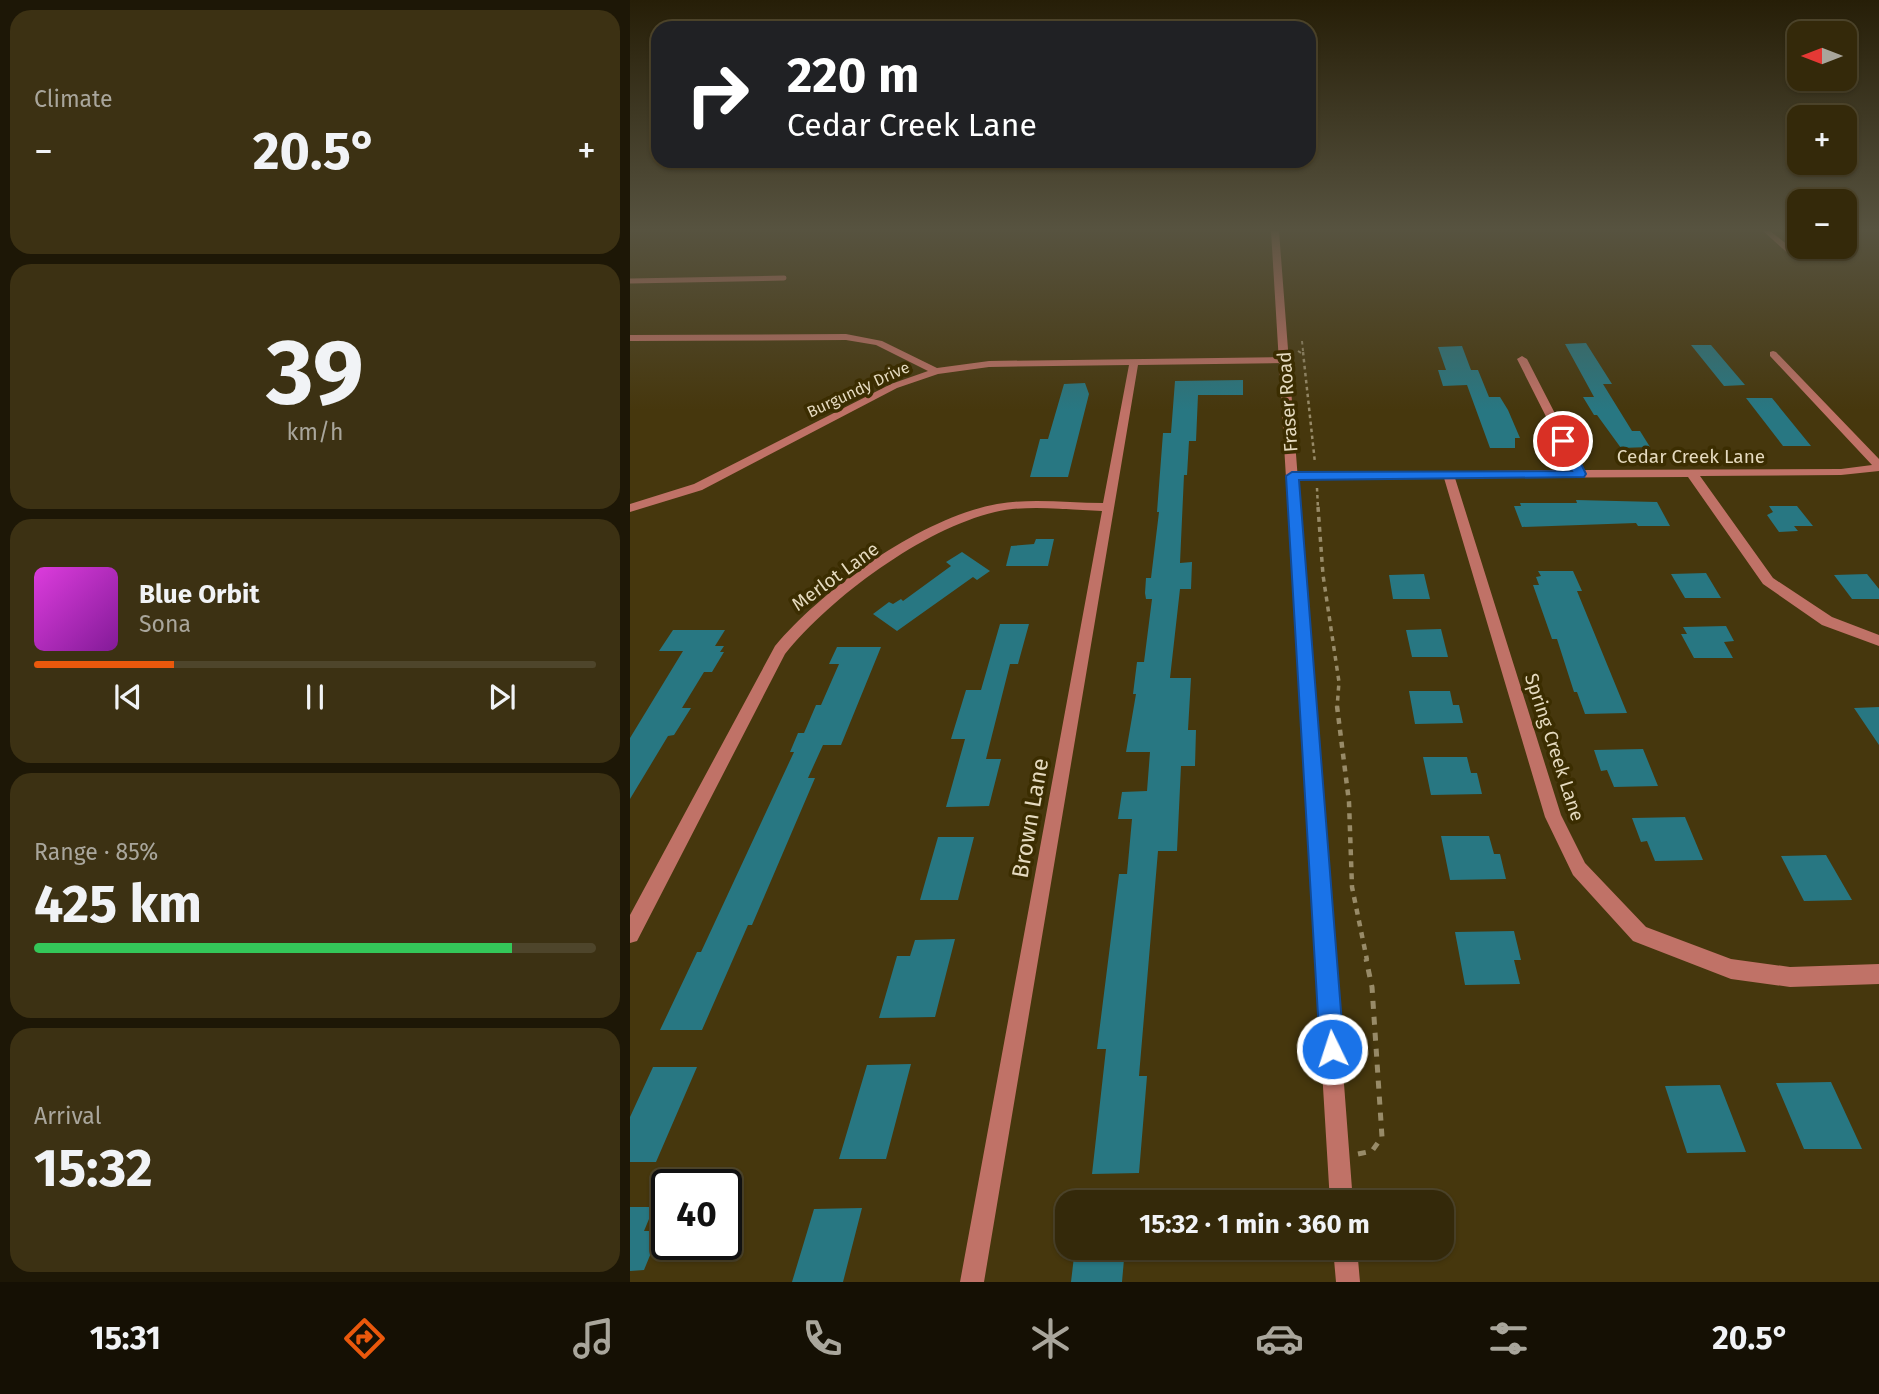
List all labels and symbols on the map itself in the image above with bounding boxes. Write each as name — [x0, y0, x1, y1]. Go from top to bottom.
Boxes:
north arrow — [1787, 21, 1857, 91]
street label: Fraser Road — [1273, 351, 1302, 453]
street label: Burgundy Drive — [804, 357, 913, 422]
pin — [1533, 411, 1593, 471]
street label: Cedar Creek Lane — [1617, 445, 1765, 468]
street label: Merlot Lane — [787, 537, 883, 616]
street label: Spring Creek Lane — [1520, 670, 1589, 824]
street label: Brown Lane — [1006, 756, 1054, 880]
position arrow — [1295, 1012, 1369, 1086]
speed limit sign: 40 — [651, 1169, 742, 1260]

